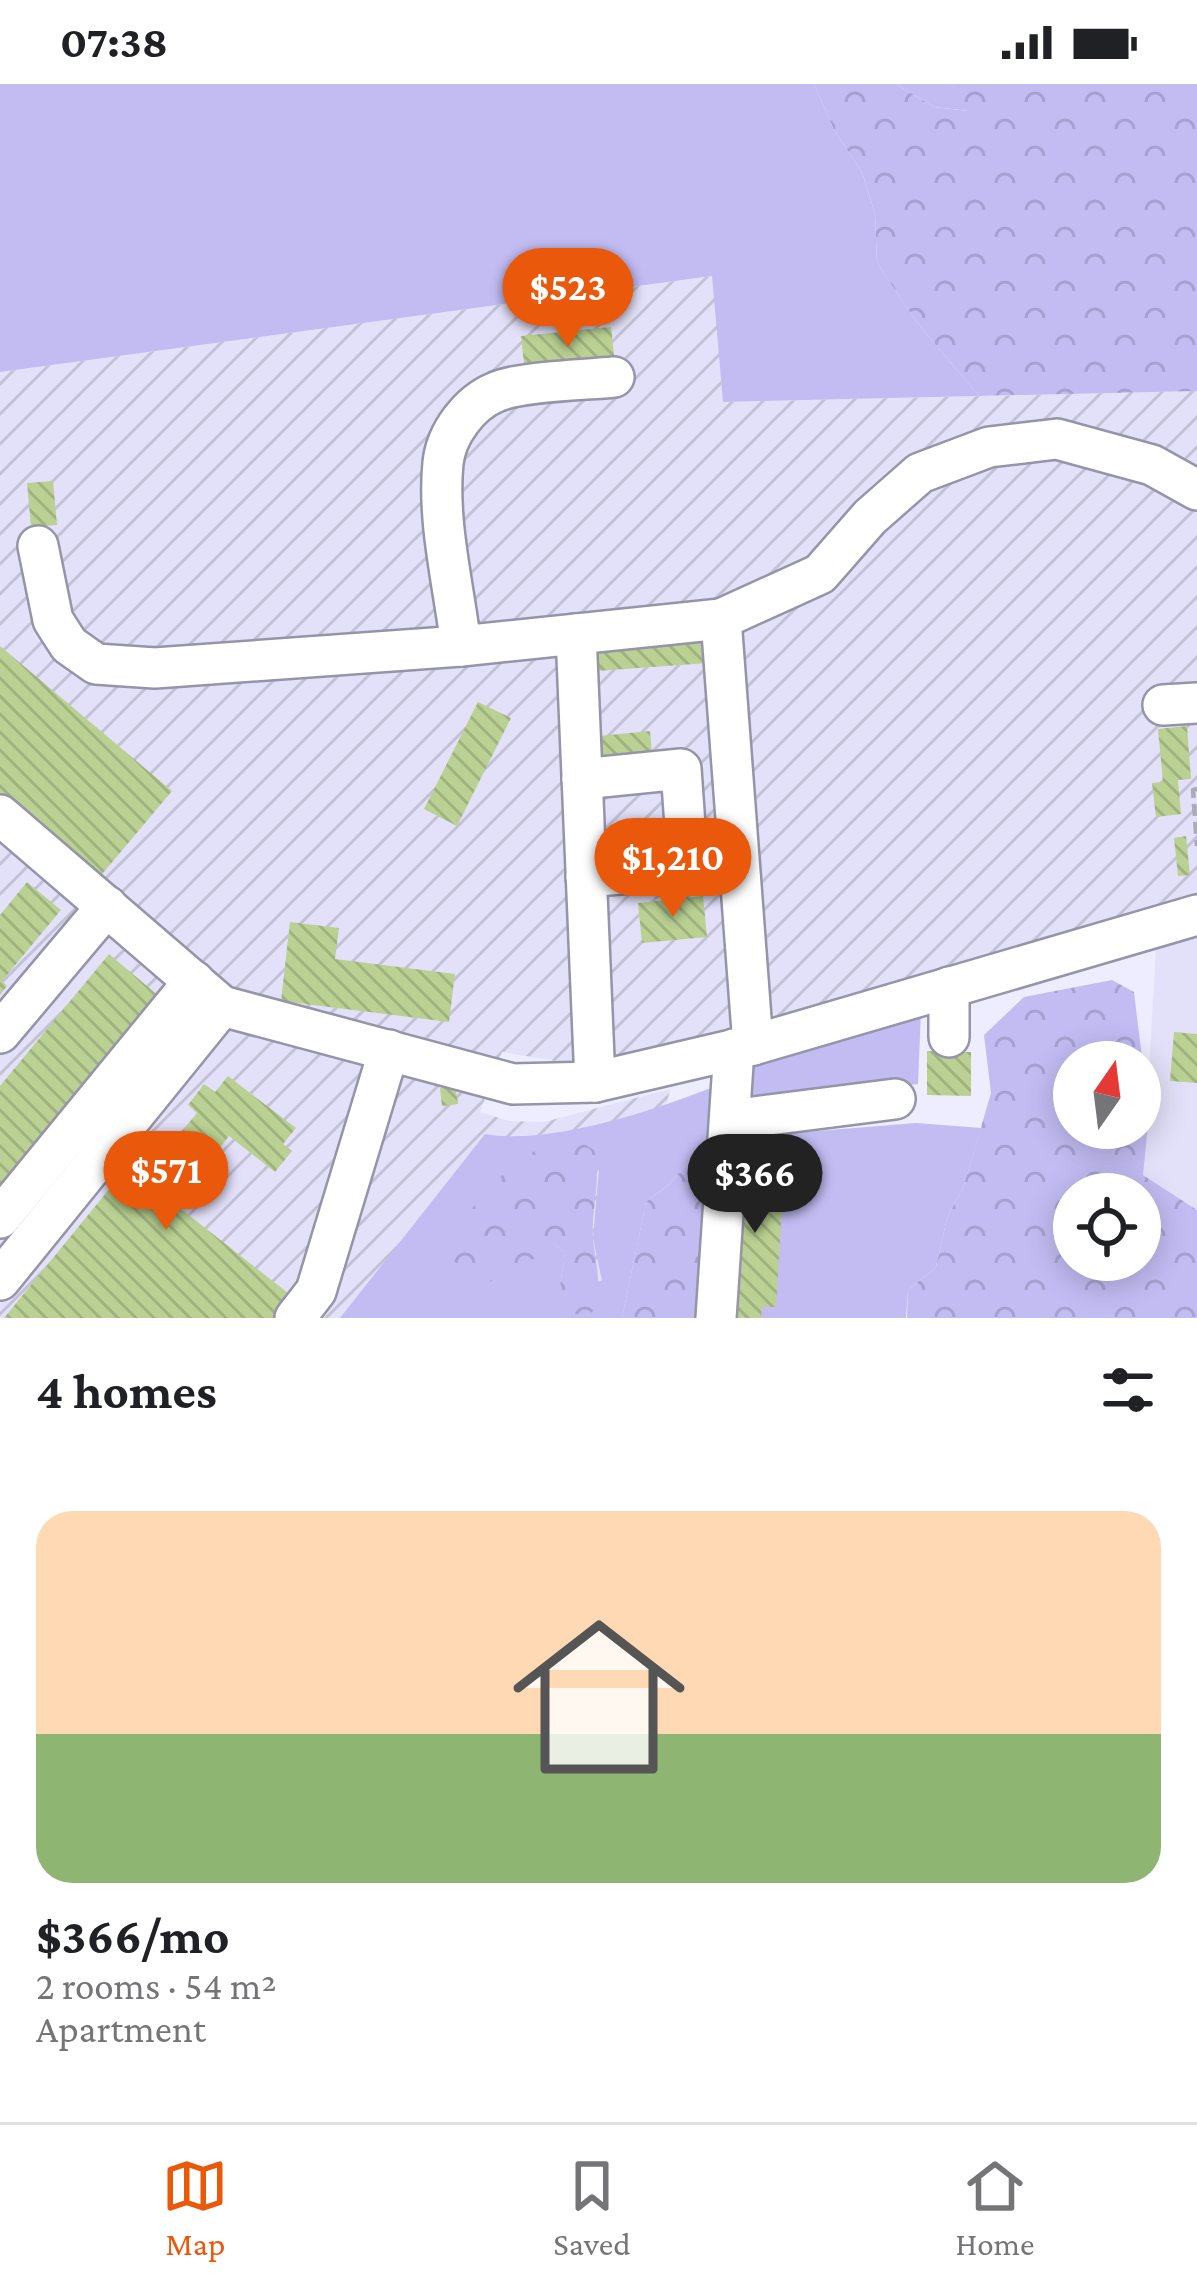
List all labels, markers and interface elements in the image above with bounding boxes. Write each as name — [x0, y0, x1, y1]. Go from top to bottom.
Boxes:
text: 07:38 — [60, 17, 168, 67]
pin: $523 — [497, 248, 639, 350]
text: $523 — [530, 265, 606, 308]
pin: $1,210 — [575, 818, 771, 920]
text: $1,210 — [621, 835, 725, 878]
north arrow — [1053, 1041, 1161, 1149]
map controls — [1053, 1041, 1161, 1281]
pin: $571 — [95, 1131, 237, 1233]
pin: $366 — [684, 1134, 826, 1236]
text: $571 — [130, 1148, 202, 1191]
text: $366 — [714, 1151, 796, 1194]
button: locate — [1053, 1173, 1161, 1281]
icon: filters — [1095, 1357, 1161, 1423]
text: 4 homes — [36, 1362, 217, 1419]
icon: home — [491, 1589, 707, 1805]
text: $366/mo — [36, 1907, 230, 1964]
text: 2 rooms · 54 m² — [36, 1964, 276, 2007]
text: Apartment — [36, 2007, 206, 2050]
tab: Map — [162, 2153, 228, 2262]
tab: Saved — [553, 2153, 631, 2262]
tab: Home — [955, 2153, 1035, 2262]

